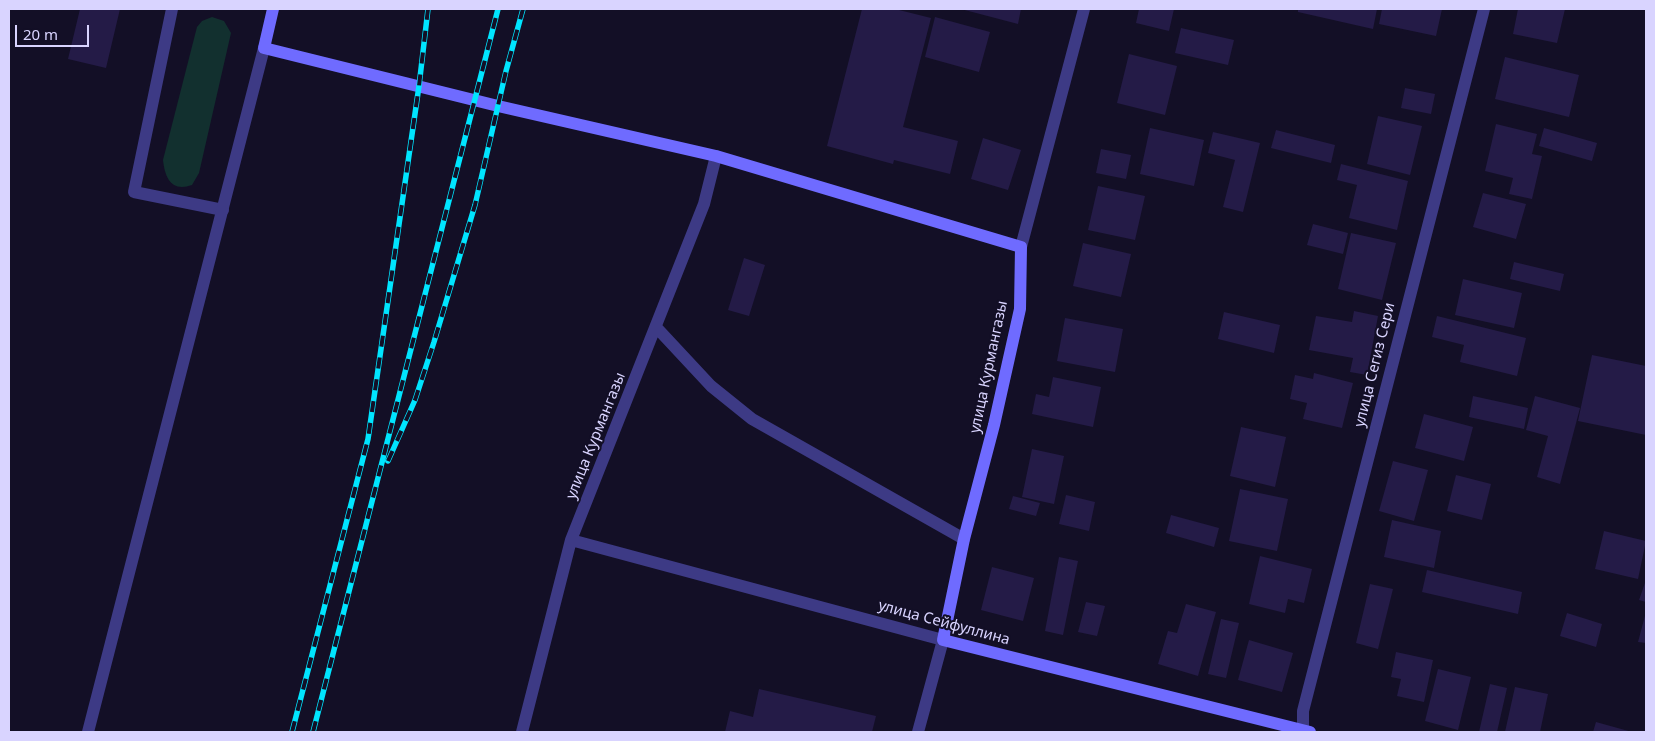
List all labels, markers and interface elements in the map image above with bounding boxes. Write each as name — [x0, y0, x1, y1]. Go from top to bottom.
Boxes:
scale bar — [18, 15, 91, 47]
text: 20 m — [23, 24, 58, 44]
street label: улица Курмангазы — [966, 299, 1012, 435]
street label: улица Сегиз Сери — [1351, 301, 1399, 429]
street label: улица Курмангазы — [562, 370, 630, 502]
street label: улица Сейфуллина — [876, 597, 1012, 649]

